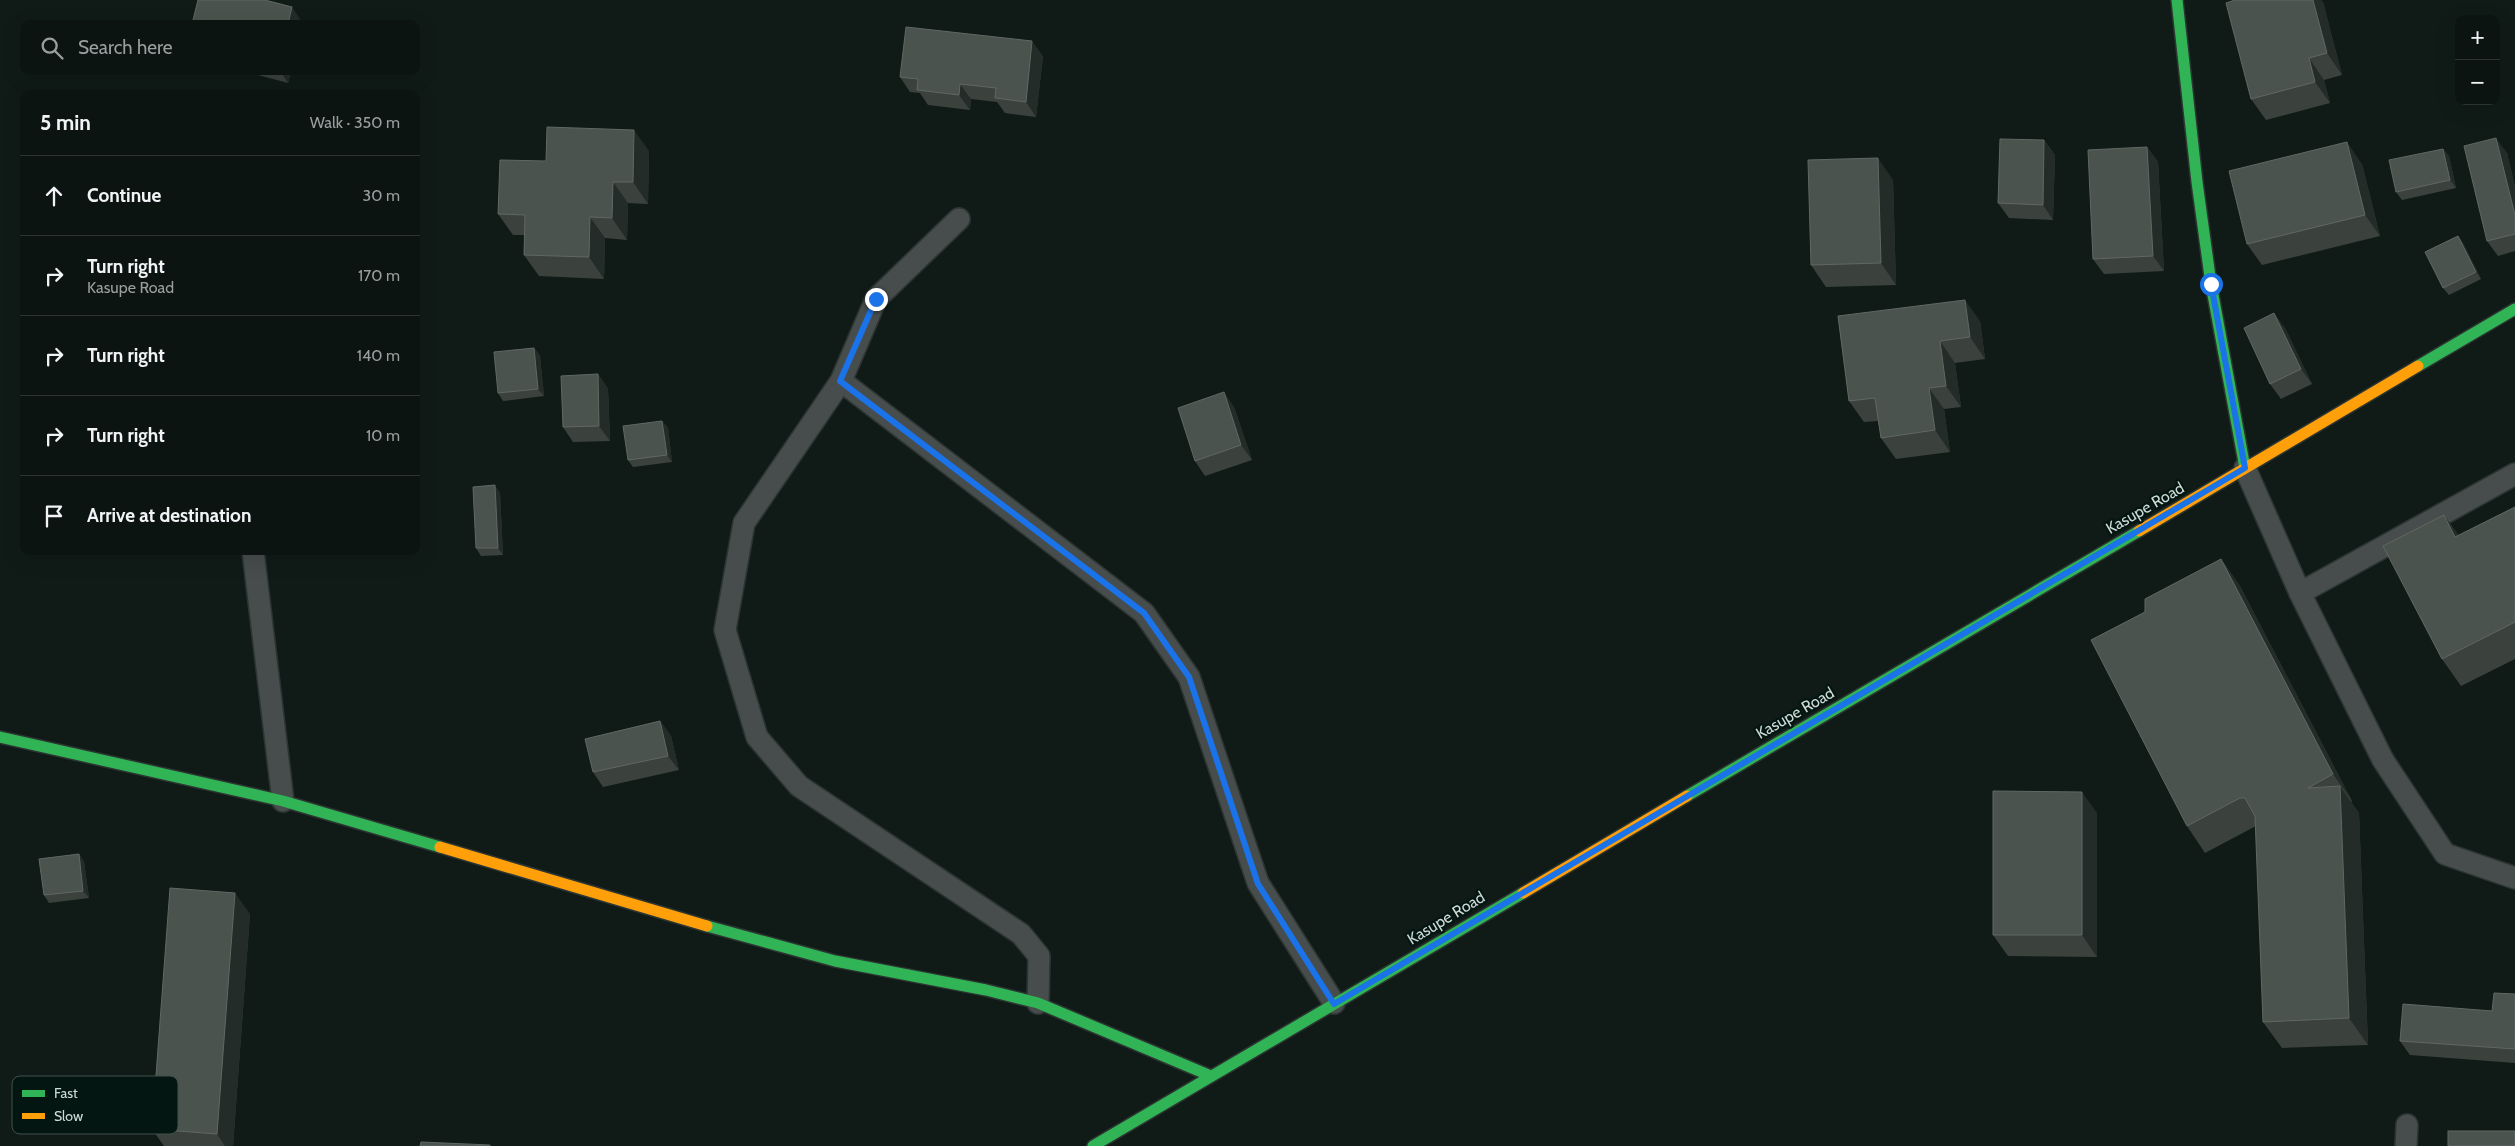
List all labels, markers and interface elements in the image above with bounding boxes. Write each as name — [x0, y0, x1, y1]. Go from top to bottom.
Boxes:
map controls — [2455, 15, 2500, 105]
button: + — [2455, 15, 2500, 60]
search box — [20, 20, 420, 75]
icon: search — [38, 34, 66, 62]
text: Search here — [78, 36, 172, 59]
button: − — [2455, 60, 2500, 105]
text: 5 min — [40, 110, 91, 135]
text: Walk · 350 m — [310, 113, 400, 132]
icon: ahead — [40, 182, 68, 210]
text: Continue — [87, 184, 161, 207]
text: 30 m — [363, 186, 400, 205]
text: Turn right — [87, 255, 165, 278]
icon: right — [40, 262, 68, 290]
text: 170 m — [358, 266, 400, 285]
route start — [2200, 273, 2223, 296]
text: Kasupe Road — [87, 278, 174, 297]
route end — [865, 288, 888, 311]
icon: right — [40, 342, 68, 370]
text: Turn right — [87, 344, 165, 367]
text: 140 m — [357, 346, 400, 365]
icon: right — [40, 422, 68, 450]
text: Turn right — [87, 424, 165, 447]
text: 10 m — [366, 426, 400, 445]
street label: Kasupe Road — [2103, 478, 2187, 538]
icon: arrive — [40, 502, 68, 530]
text: Arrive at destination — [87, 504, 251, 527]
street label: Kasupe Road — [1753, 683, 1837, 743]
street label: Kasupe Road — [1404, 887, 1488, 949]
legend — [12, 1076, 178, 1134]
text: Fast — [54, 1084, 78, 1102]
text: Slow — [54, 1107, 83, 1125]

